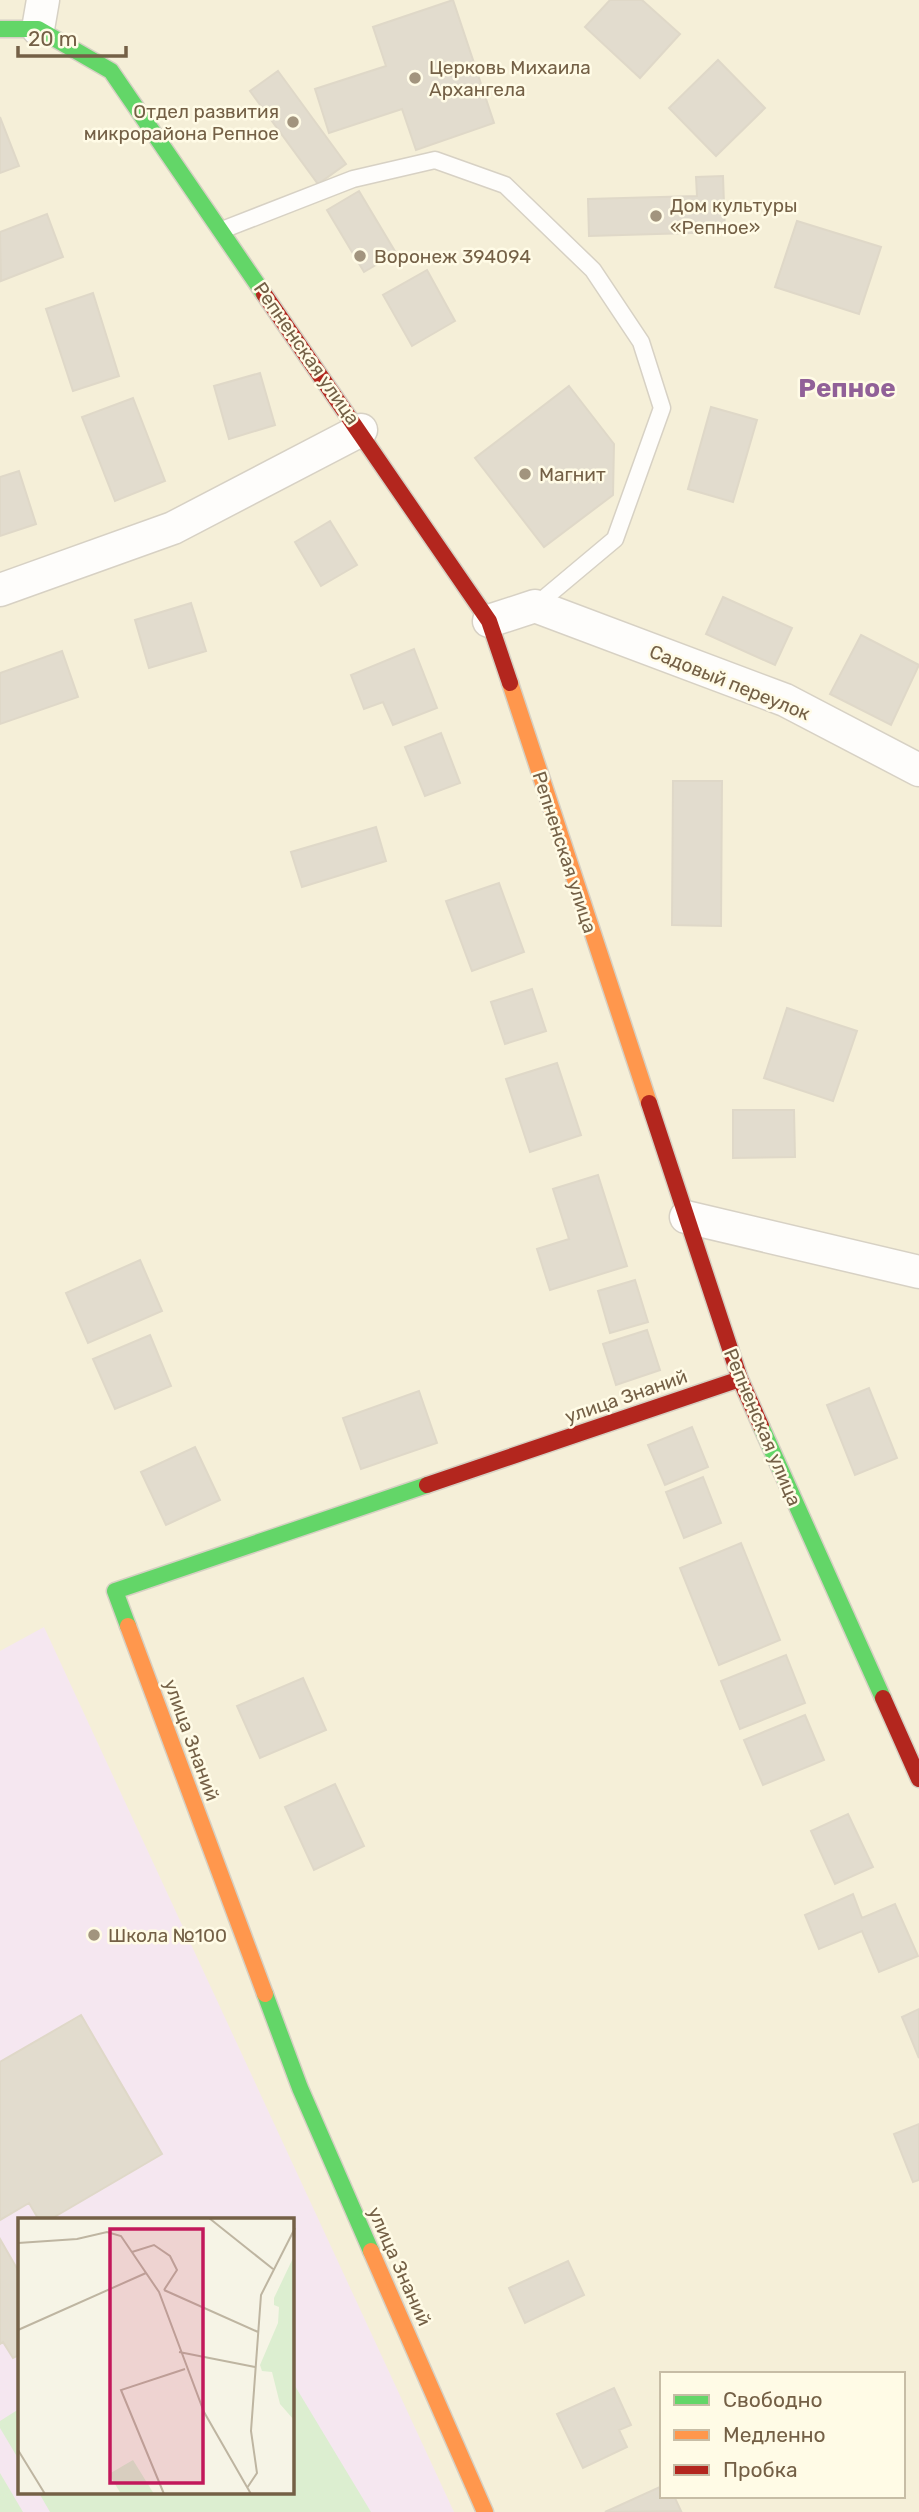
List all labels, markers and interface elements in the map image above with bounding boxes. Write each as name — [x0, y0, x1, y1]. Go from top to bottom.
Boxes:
scale bar — [18, 14, 126, 58]
text: 20 m — [28, 26, 77, 51]
place label: Церковь Михаила Архангела — [429, 56, 591, 101]
marker: Церковь Михаила Архангела — [407, 70, 423, 86]
place label: Отдел развития микрорайона Репное — [84, 100, 279, 145]
marker: Отдел развития микрорайона Репное — [285, 114, 301, 130]
place label: Дом культуры «Репное» — [670, 194, 797, 239]
marker: Дом культуры «Репное» — [648, 208, 664, 224]
place label: Воронеж 394094 — [374, 245, 531, 268]
marker: Воронеж 394094 — [352, 248, 368, 264]
street label: Репненская улица — [249, 278, 364, 429]
district label: Репное — [798, 373, 896, 404]
place label: Магнит — [539, 463, 606, 486]
marker: Магнит — [517, 466, 533, 482]
street label: Садовый переулок — [646, 640, 813, 725]
street label: Репненская улица — [528, 768, 602, 936]
street label: Репненская улица — [719, 1345, 806, 1509]
street label: улица Знаний — [562, 1365, 690, 1428]
street label: улица Знаний — [159, 1676, 224, 1804]
place label: Школа №100 — [108, 1924, 227, 1947]
marker: Школа №100 — [86, 1927, 102, 1943]
street label: улица Знаний — [363, 2203, 436, 2329]
inset map — [18, 2218, 294, 2494]
legend — [660, 2372, 905, 2498]
text: Свободно — [723, 2387, 823, 2412]
text: Медленно — [723, 2422, 826, 2447]
text: Пробка — [723, 2457, 798, 2482]

